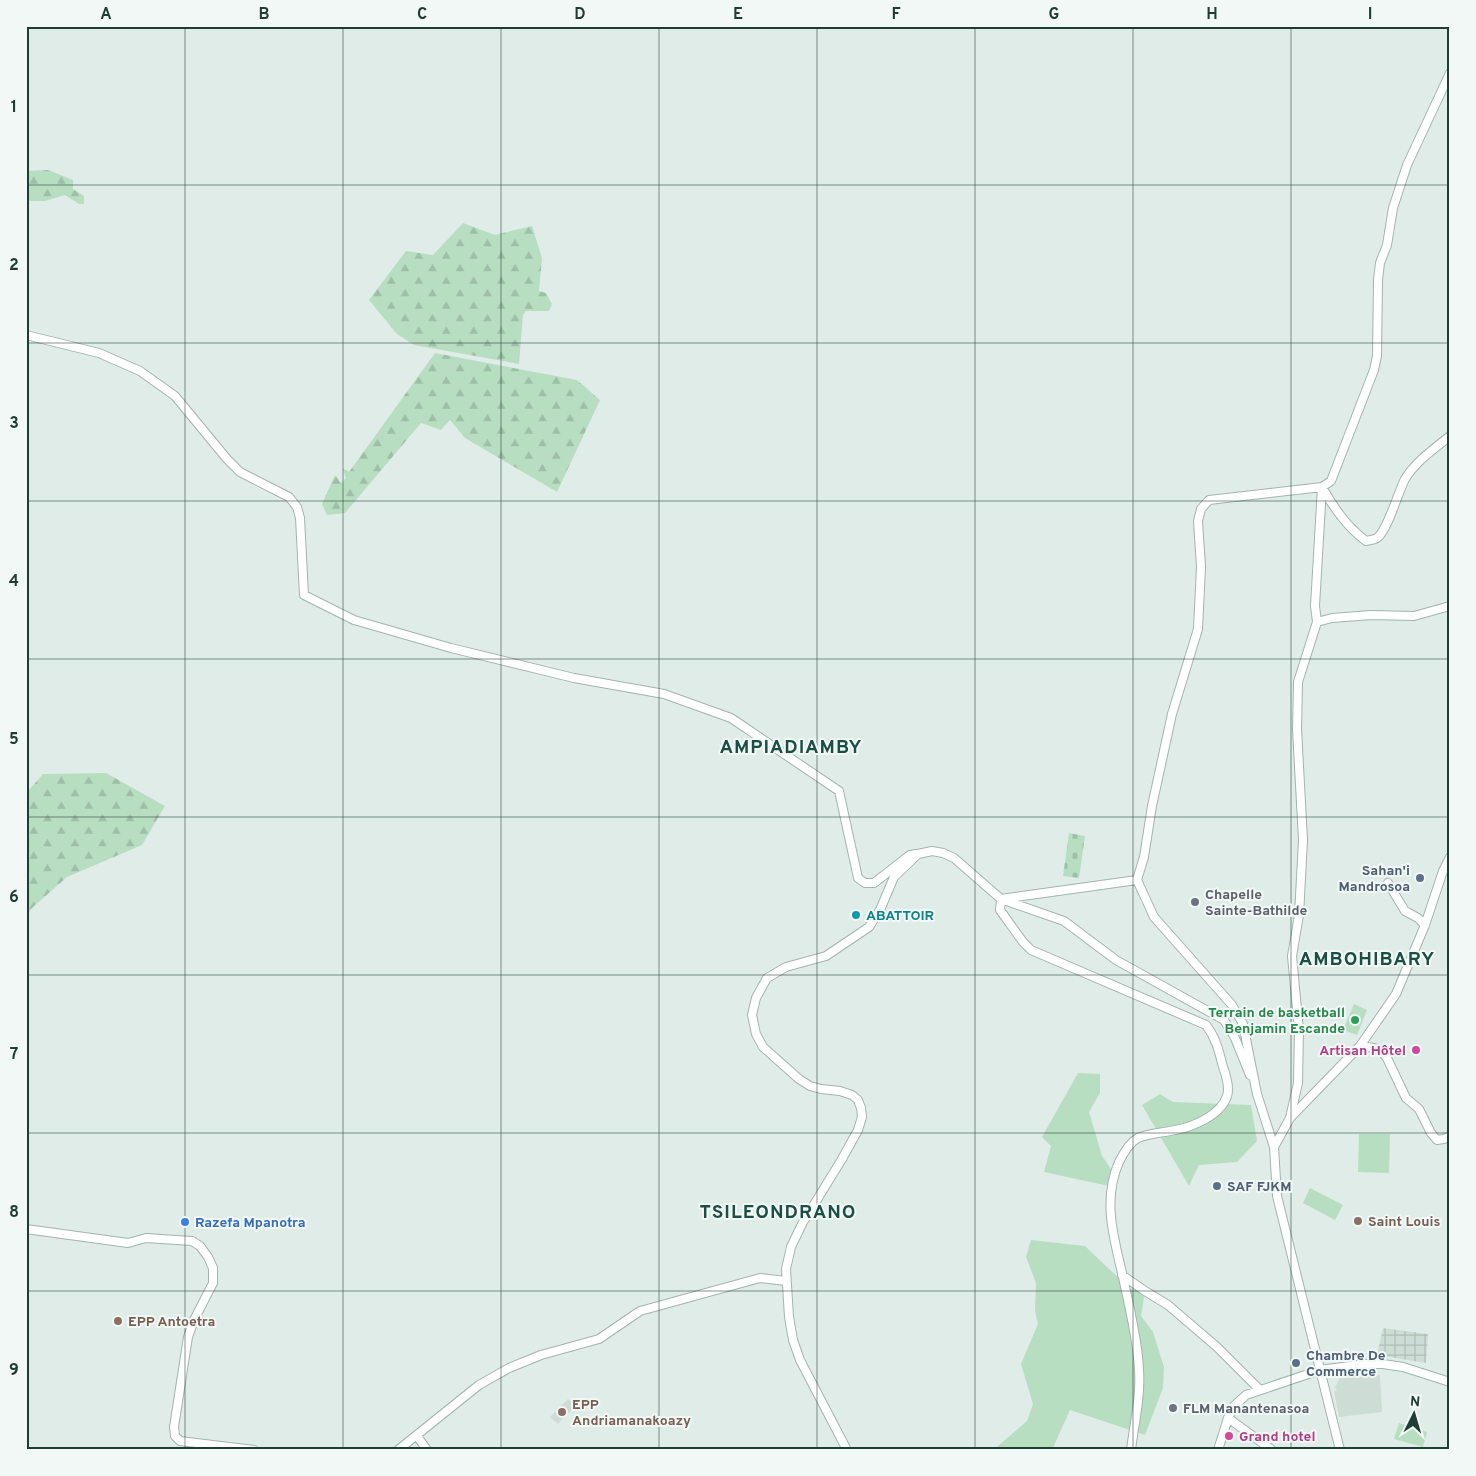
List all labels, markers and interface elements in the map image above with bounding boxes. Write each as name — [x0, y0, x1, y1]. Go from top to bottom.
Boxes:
text: A — [100, 5, 112, 25]
text: B — [258, 5, 270, 25]
text: C — [417, 5, 427, 25]
text: D — [574, 5, 586, 25]
text: E — [733, 5, 743, 25]
text: F — [891, 5, 901, 25]
text: G — [1049, 5, 1059, 25]
text: H — [1206, 5, 1218, 25]
text: I — [1368, 5, 1372, 25]
text: 1 — [11, 98, 17, 118]
text: 2 — [9, 256, 19, 276]
text: 3 — [9, 414, 19, 434]
text: 4 — [9, 572, 19, 592]
text: 5 — [9, 730, 19, 750]
district label: AMPIADIAMBY — [719, 736, 863, 760]
place label: Sahan'i Mandrosoa — [1339, 863, 1410, 896]
marker: Sahan'i Mandrosoa — [1414, 872, 1426, 884]
place label: Chapelle Sainte-Bathilde — [1205, 887, 1307, 920]
text: 6 — [9, 888, 19, 908]
marker: Chapelle Sainte-Bathilde — [1189, 896, 1201, 908]
place label: ABATTOIR — [866, 908, 934, 925]
marker: ABATTOIR — [850, 909, 862, 921]
district label: AMBOHIBARY — [1299, 948, 1435, 972]
place label: Terrain de basketball Benjamin Escande — [1208, 1005, 1345, 1038]
marker: Terrain de basketball Benjamin Escande — [1349, 1014, 1361, 1026]
place label: Artisan Hôtel — [1319, 1043, 1406, 1060]
marker: Artisan Hôtel — [1410, 1044, 1422, 1056]
text: 7 — [10, 1045, 18, 1065]
place label: SAF FJKM — [1227, 1179, 1292, 1196]
marker: SAF FJKM — [1211, 1180, 1223, 1192]
district label: TSILEONDRANO — [699, 1201, 857, 1225]
text: 8 — [9, 1203, 19, 1223]
place label: Saint Louis — [1368, 1214, 1441, 1231]
place label: Razefa Mpanotra — [195, 1215, 305, 1232]
marker: Saint Louis — [1352, 1215, 1364, 1227]
marker: Razefa Mpanotra — [179, 1216, 191, 1228]
place label: EPP Antoetra — [128, 1314, 215, 1331]
marker: EPP Antoetra — [112, 1315, 124, 1327]
place label: Chambre De Commerce — [1306, 1348, 1386, 1381]
marker: Chambre De Commerce — [1290, 1357, 1302, 1369]
text: 9 — [9, 1361, 19, 1381]
north arrow — [1388, 1388, 1438, 1438]
text: N — [1409, 1394, 1421, 1411]
place label: EPP Andriamanakoazy — [572, 1397, 691, 1430]
place label: FLM Manantenasoa — [1183, 1401, 1309, 1418]
marker: FLM Manantenasoa — [1167, 1402, 1179, 1414]
marker: EPP Andriamanakoazy — [556, 1406, 568, 1418]
place label: Grand hotel — [1239, 1429, 1315, 1446]
marker: Grand hotel — [1223, 1430, 1235, 1442]

